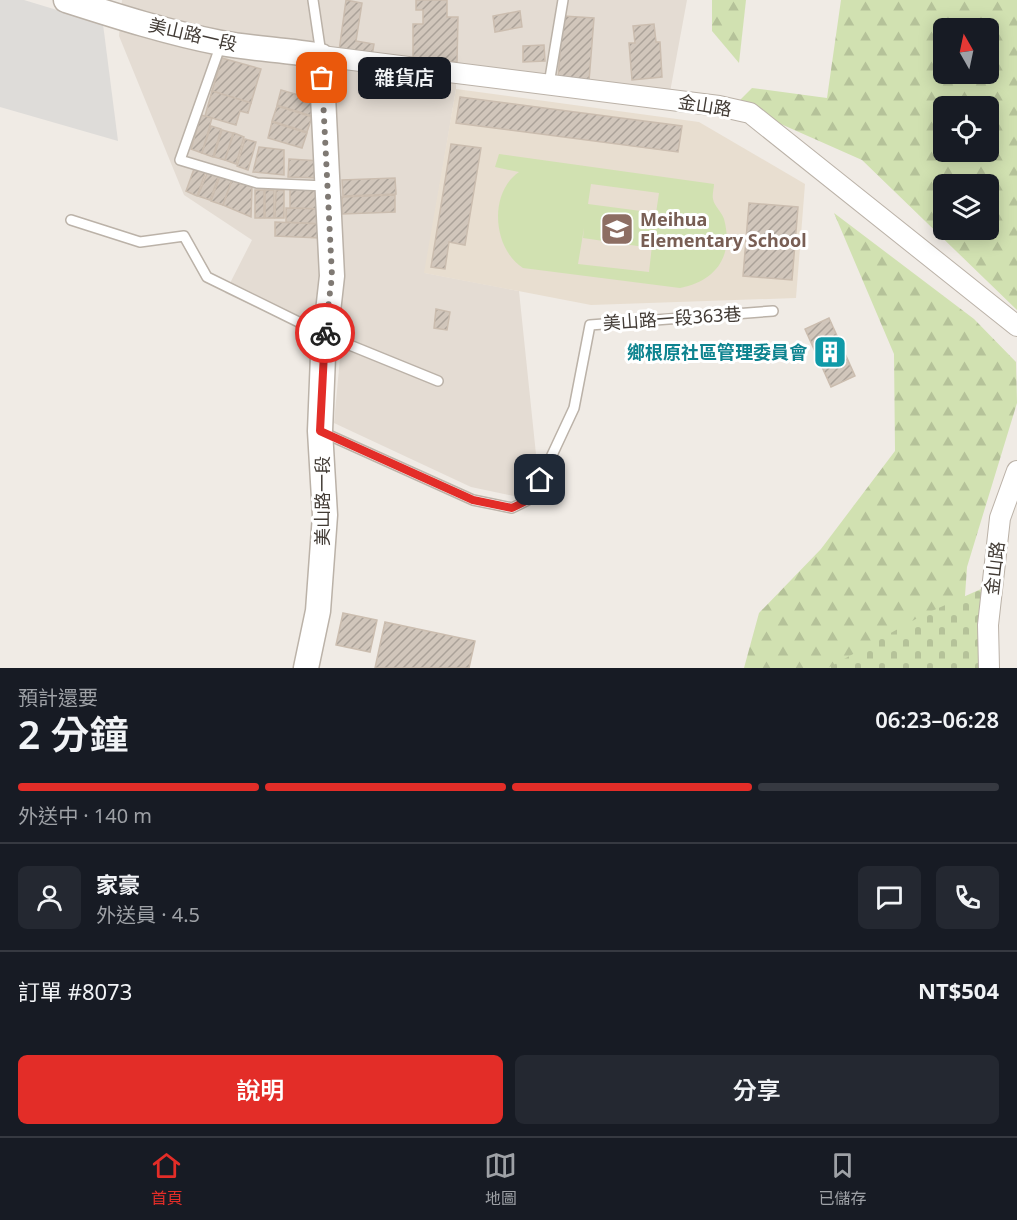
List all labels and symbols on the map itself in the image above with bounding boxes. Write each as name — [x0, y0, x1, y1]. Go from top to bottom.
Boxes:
street label: 美山路一段 — [146, 12, 240, 56]
north arrow — [933, 18, 999, 84]
pin — [296, 52, 347, 103]
callout: 雜貨店 — [358, 57, 451, 99]
street label: 金山路 — [676, 89, 734, 121]
place label: Meihua Elementary School — [640, 207, 807, 252]
school or university icon: Meihua Elementary School — [599, 211, 635, 247]
street label: 美山路一段363巷 — [602, 301, 742, 335]
courier — [295, 303, 355, 363]
building icon: 鄉根原社區管理委員會 — [812, 334, 848, 370]
place label: 鄉根原社區管理委員會 — [627, 340, 808, 364]
pin — [514, 454, 565, 505]
street label: 美山路一段 — [310, 456, 334, 546]
street label: 金山路 — [979, 540, 1009, 596]

